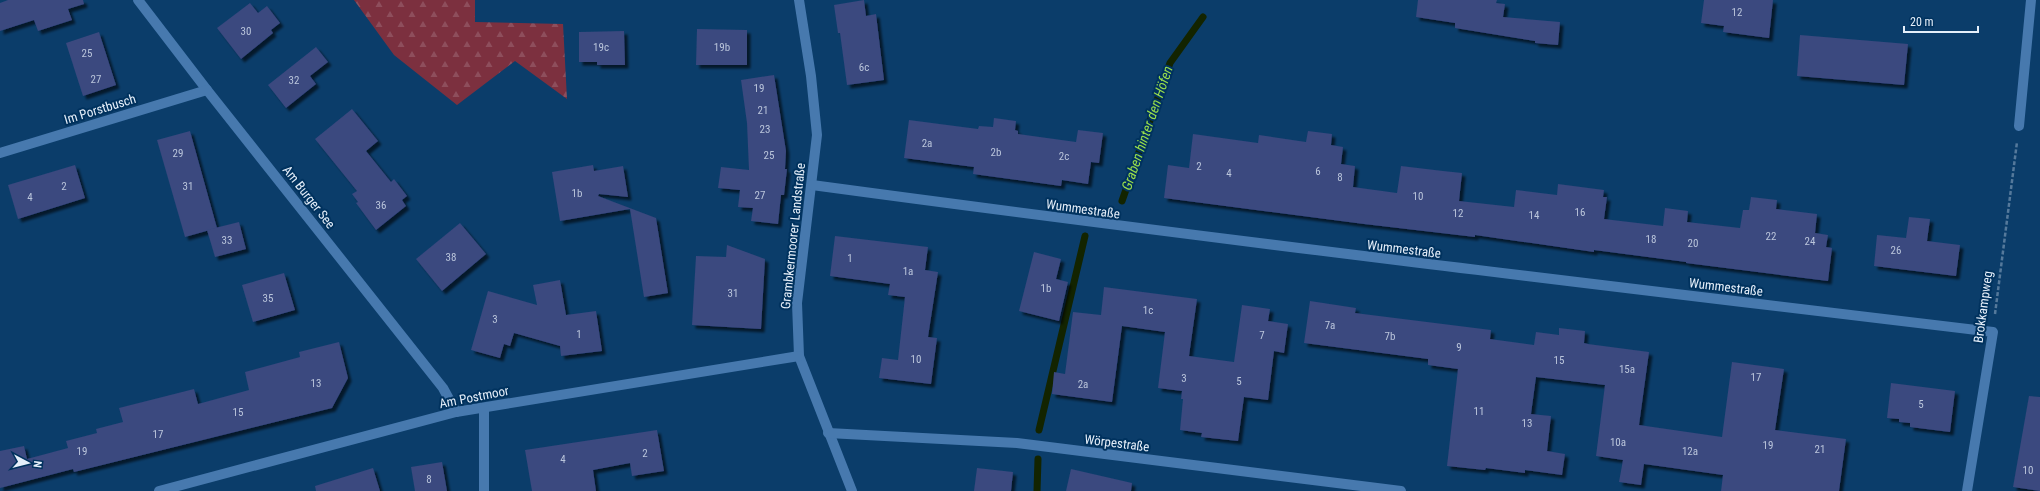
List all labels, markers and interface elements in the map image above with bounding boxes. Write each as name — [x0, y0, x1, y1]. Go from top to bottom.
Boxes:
house number: 12 — [1732, 6, 1742, 19]
scale bar — [1904, 8, 1978, 34]
text: 20 m — [1910, 15, 1934, 29]
house number: 30 — [241, 25, 251, 38]
house number: 19c — [593, 41, 609, 54]
house number: 19b — [714, 41, 730, 54]
house number: 25 — [82, 47, 92, 60]
house number: 6c — [859, 61, 869, 74]
water label: Graben hinter den Höfen — [1118, 64, 1176, 192]
house number: 27 — [91, 73, 101, 86]
house number: 32 — [289, 74, 299, 87]
house number: 19 — [754, 82, 764, 95]
street label: Im Porstbusch — [62, 91, 138, 127]
house number: 21 — [758, 104, 768, 117]
house number: 23 — [760, 123, 770, 136]
house number: 2a — [922, 137, 932, 150]
house number: 2b — [991, 146, 1001, 159]
house number: 29 — [173, 147, 183, 160]
house number: 25 — [764, 149, 774, 162]
house number: 2c — [1059, 150, 1069, 163]
house number: 2 — [1196, 160, 1202, 173]
street label: Am Burger See — [280, 162, 338, 232]
street label: Grambkermoorer Landstraße — [778, 162, 808, 310]
house number: 6 — [1315, 165, 1321, 178]
house number: 4 — [1226, 167, 1232, 180]
house number: 8 — [1337, 171, 1343, 184]
house number: 2 — [61, 180, 67, 193]
house number: 31 — [183, 180, 193, 193]
house number: 1b — [572, 187, 582, 200]
house number: 27 — [755, 189, 765, 202]
house number: 10 — [1413, 190, 1423, 203]
house number: 4 — [27, 191, 33, 204]
street label: Wummestraße — [1045, 196, 1121, 222]
house number: 36 — [376, 199, 386, 212]
house number: 16 — [1575, 206, 1585, 219]
house number: 12 — [1453, 207, 1463, 220]
house number: 14 — [1529, 209, 1540, 222]
house number: 22 — [1766, 230, 1776, 243]
house number: 18 — [1646, 233, 1656, 246]
house number: 33 — [222, 234, 232, 247]
house number: 24 — [1805, 235, 1816, 248]
street label: Wummestraße — [1366, 237, 1442, 261]
house number: 20 — [1688, 237, 1698, 250]
house number: 26 — [1891, 244, 1901, 257]
house number: 38 — [446, 251, 456, 264]
house number: 1 — [847, 252, 853, 265]
house number: 1a — [903, 265, 913, 278]
street label: Brokkampweg — [1971, 270, 1995, 344]
street label: Wummestraße — [1688, 275, 1764, 299]
house number: 1b — [1041, 282, 1051, 295]
house number: 31 — [728, 287, 738, 300]
house number: 35 — [263, 292, 273, 305]
house number: 1c — [1143, 304, 1153, 317]
house number: 3 — [492, 313, 498, 326]
house number: 7a — [1325, 319, 1335, 332]
house number: 1 — [576, 328, 582, 341]
house number: 7 — [1259, 329, 1265, 342]
house number: 7b — [1385, 330, 1395, 343]
house number: 9 — [1456, 341, 1462, 354]
house number: 10 — [911, 353, 921, 366]
house number: 15 — [1554, 354, 1564, 367]
house number: 15a — [1619, 363, 1635, 376]
house number: 17 — [1751, 371, 1761, 384]
house number: 3 — [1181, 372, 1187, 385]
house number: 5 — [1236, 375, 1242, 388]
house number: 13 — [311, 377, 321, 390]
house number: 2a — [1078, 378, 1088, 391]
street label: Am Postmoor — [438, 383, 510, 411]
house number: 5 — [1918, 398, 1924, 411]
house number: 11 — [1474, 405, 1484, 418]
house number: 15 — [233, 406, 243, 419]
house number: 13 — [1522, 417, 1532, 430]
house number: 17 — [153, 428, 163, 441]
street label: Wörpestraße — [1084, 432, 1150, 454]
house number: 10a — [1610, 436, 1626, 449]
house number: 19 — [1763, 439, 1773, 452]
north arrow — [8, 443, 48, 483]
house number: 21 — [1815, 443, 1825, 456]
house number: 19 — [77, 445, 87, 458]
house number: 12a — [1682, 445, 1698, 458]
house number: 2 — [642, 447, 648, 460]
house number: 4 — [560, 453, 566, 466]
text: N — [31, 460, 44, 469]
house number: 10 — [2023, 464, 2033, 477]
house number: 8 — [426, 473, 432, 486]

